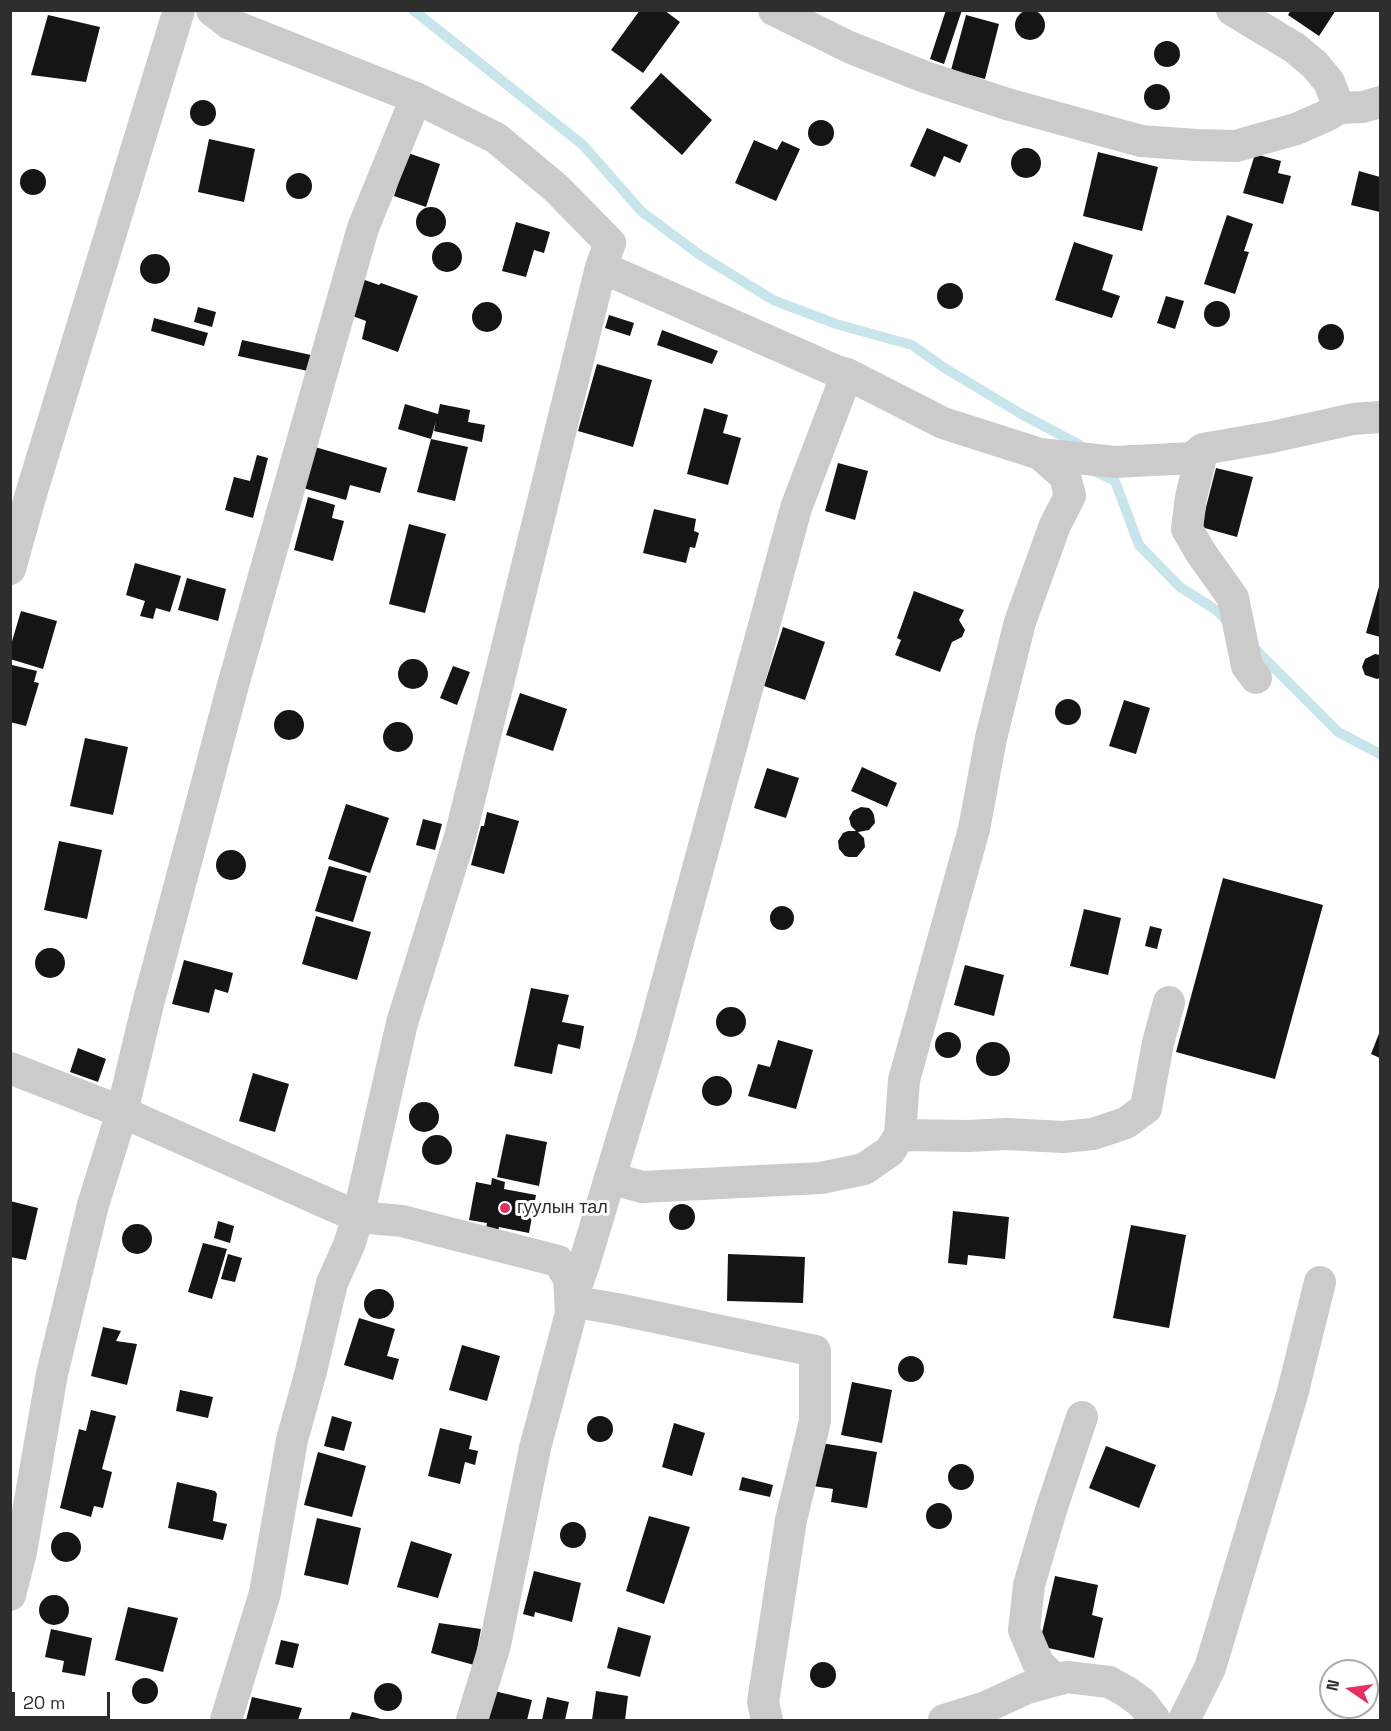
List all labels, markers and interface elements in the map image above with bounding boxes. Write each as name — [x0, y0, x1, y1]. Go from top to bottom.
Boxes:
place label: гуулын тал — [517, 1197, 608, 1219]
marker: гуулын тал — [498, 1201, 512, 1215]
north arrow — [1319, 1659, 1379, 1719]
text: N — [1321, 1678, 1344, 1693]
scale bar — [15, 1680, 112, 1718]
text: 20 m — [23, 1691, 66, 1714]

